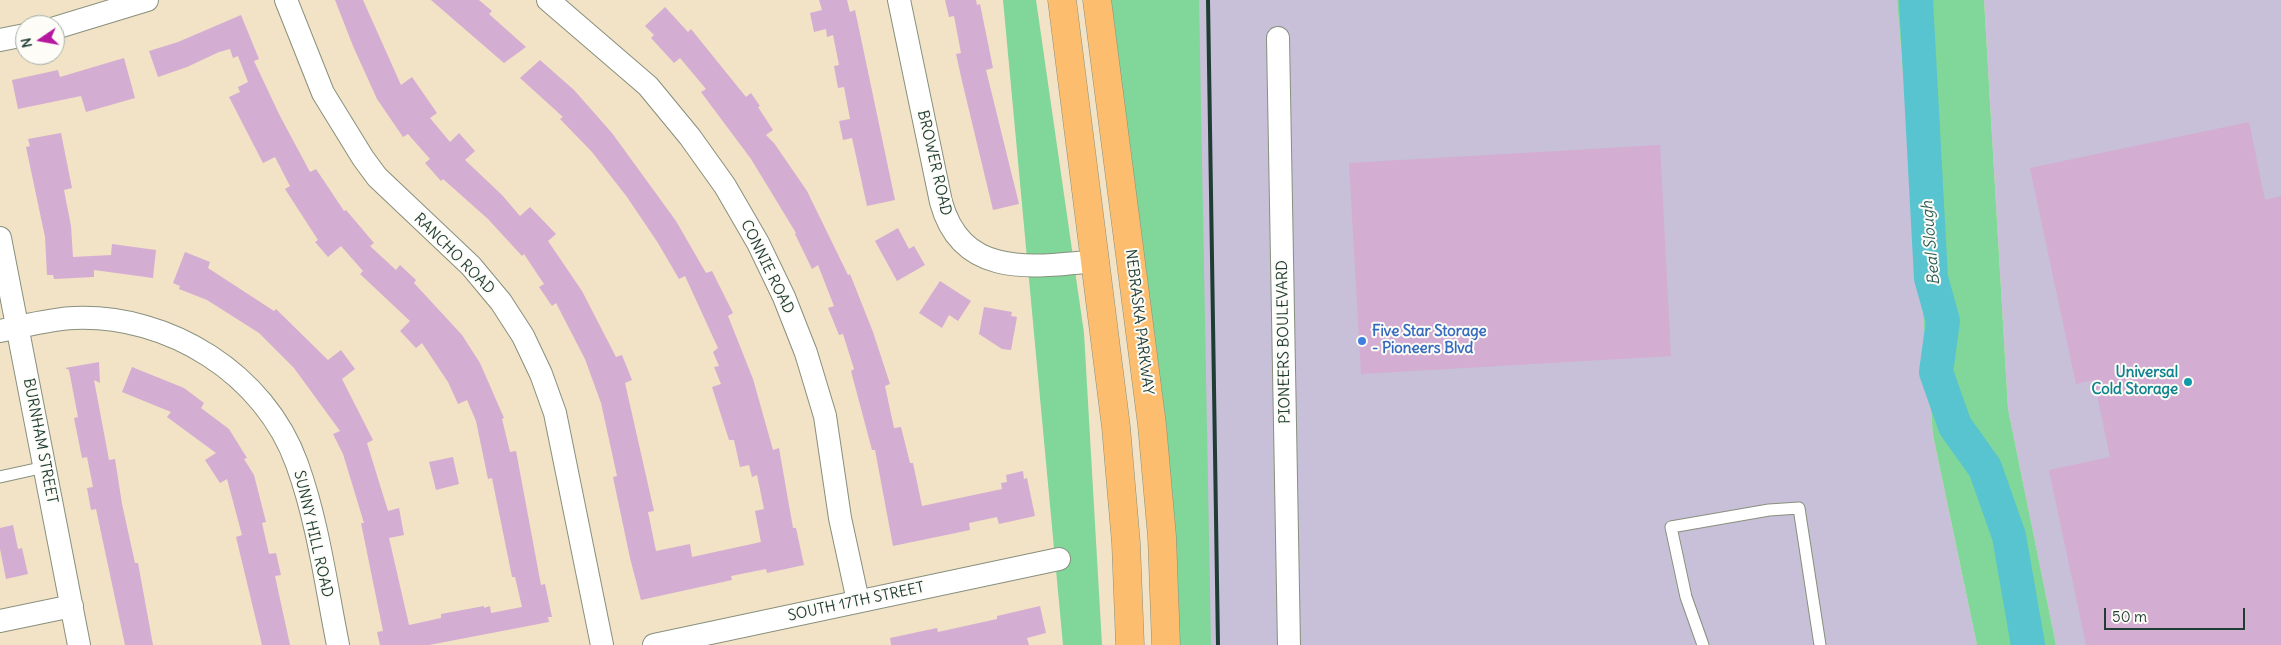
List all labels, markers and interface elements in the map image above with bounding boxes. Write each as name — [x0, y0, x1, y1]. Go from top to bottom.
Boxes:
north arrow — [15, 15, 65, 65]
text: N — [16, 36, 36, 50]
street label: BROWER ROAD — [913, 108, 955, 218]
water label: Beal Slough — [1918, 200, 1944, 286]
street label: RANCHO ROAD — [410, 210, 498, 298]
street label: CONNIE ROAD — [737, 217, 797, 317]
street label: NEBRASKA PARKWAY — [1121, 248, 1157, 396]
street label: PIONEERS BOULEVARD — [1274, 260, 1294, 424]
place label: Five Star Storage - Pioneers Blvd — [1372, 323, 1487, 358]
marker: Five Star Storage - Pioneers Blvd — [1356, 335, 1368, 347]
place label: Universal Cold Storage — [2092, 364, 2178, 399]
marker: Universal Cold Storage — [2182, 376, 2194, 388]
street label: BURNHAM STREET — [19, 377, 61, 505]
street label: SUNNY HILL ROAD — [290, 469, 336, 599]
street label: SOUTH 17TH STREET — [786, 579, 926, 625]
scale bar — [2106, 598, 2247, 630]
text: 50 m — [2112, 607, 2147, 626]

